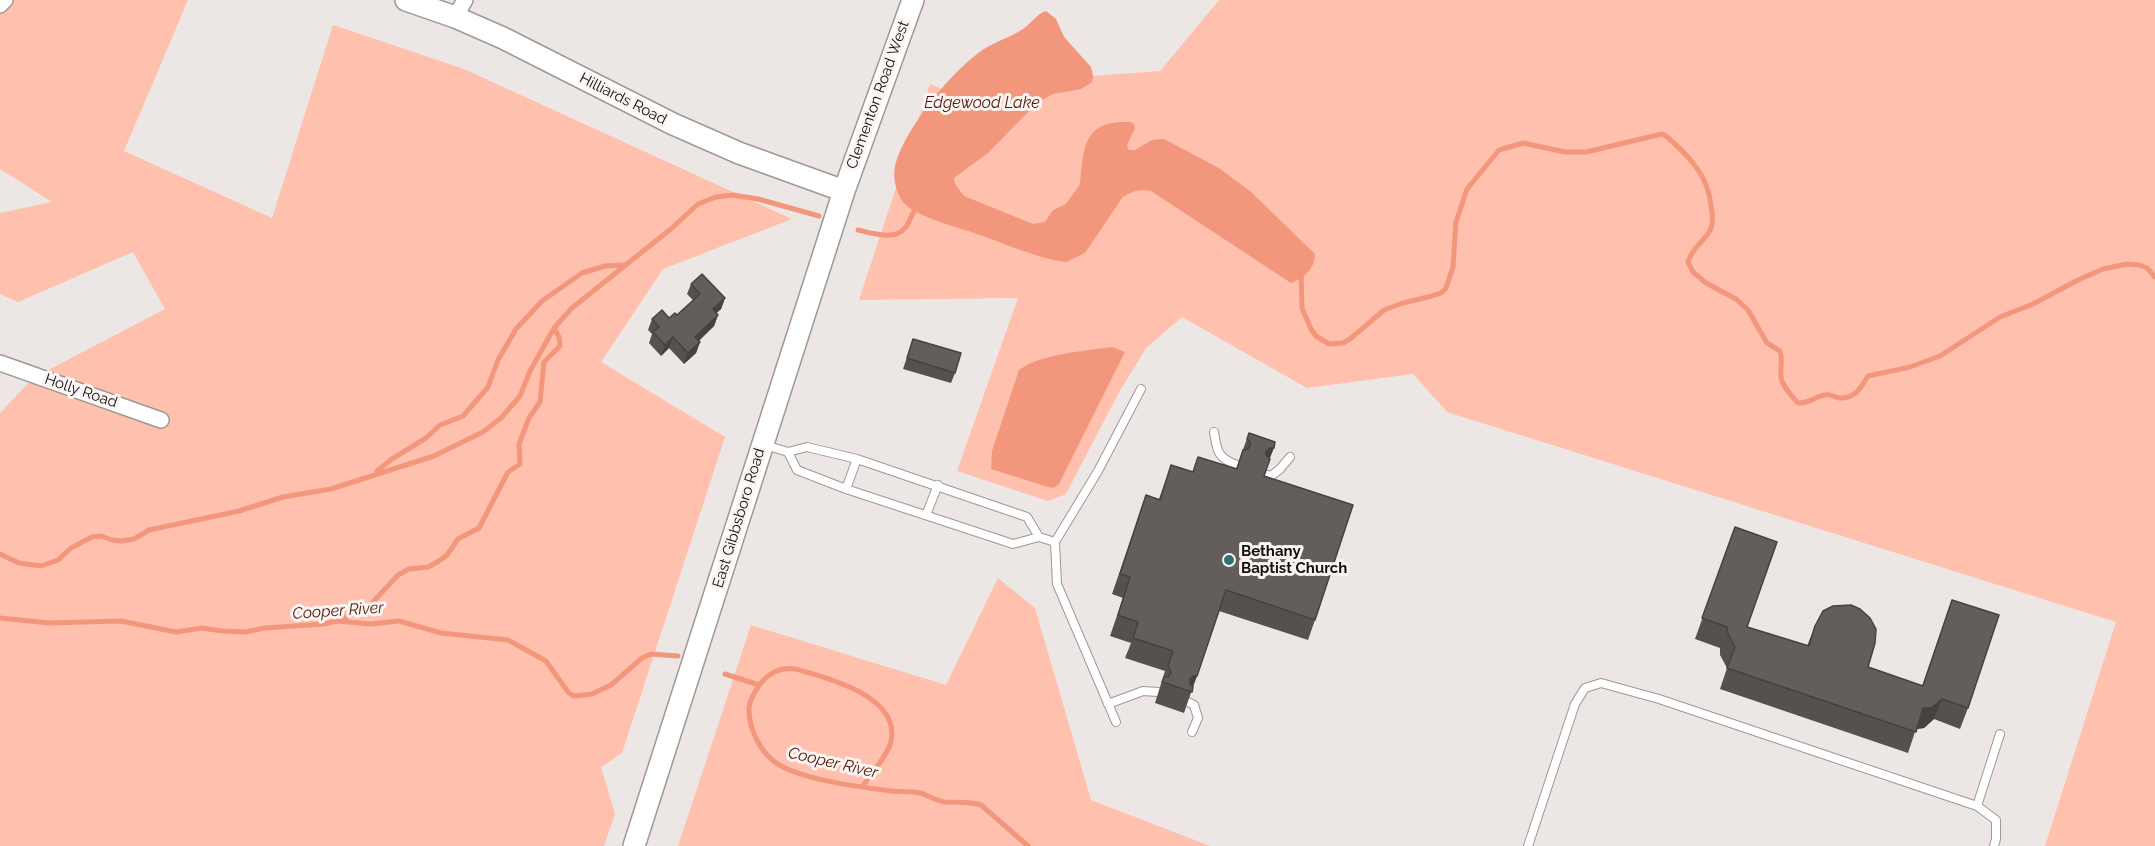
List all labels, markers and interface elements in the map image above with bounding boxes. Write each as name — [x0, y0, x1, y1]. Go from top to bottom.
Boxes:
street label: Clementon Road West — [843, 18, 913, 172]
street label: Hilliards Road — [576, 69, 670, 129]
water label: Edgewood Lake — [924, 93, 1040, 113]
street label: Holly Road — [42, 370, 120, 412]
street label: East Gibbsboro Road — [709, 446, 769, 590]
place label: Bethany Baptist Church — [1241, 542, 1347, 577]
marker: Bethany Baptist Church — [1222, 553, 1236, 567]
water label: Cooper River — [292, 598, 384, 624]
water label: Cooper River — [786, 743, 880, 783]

